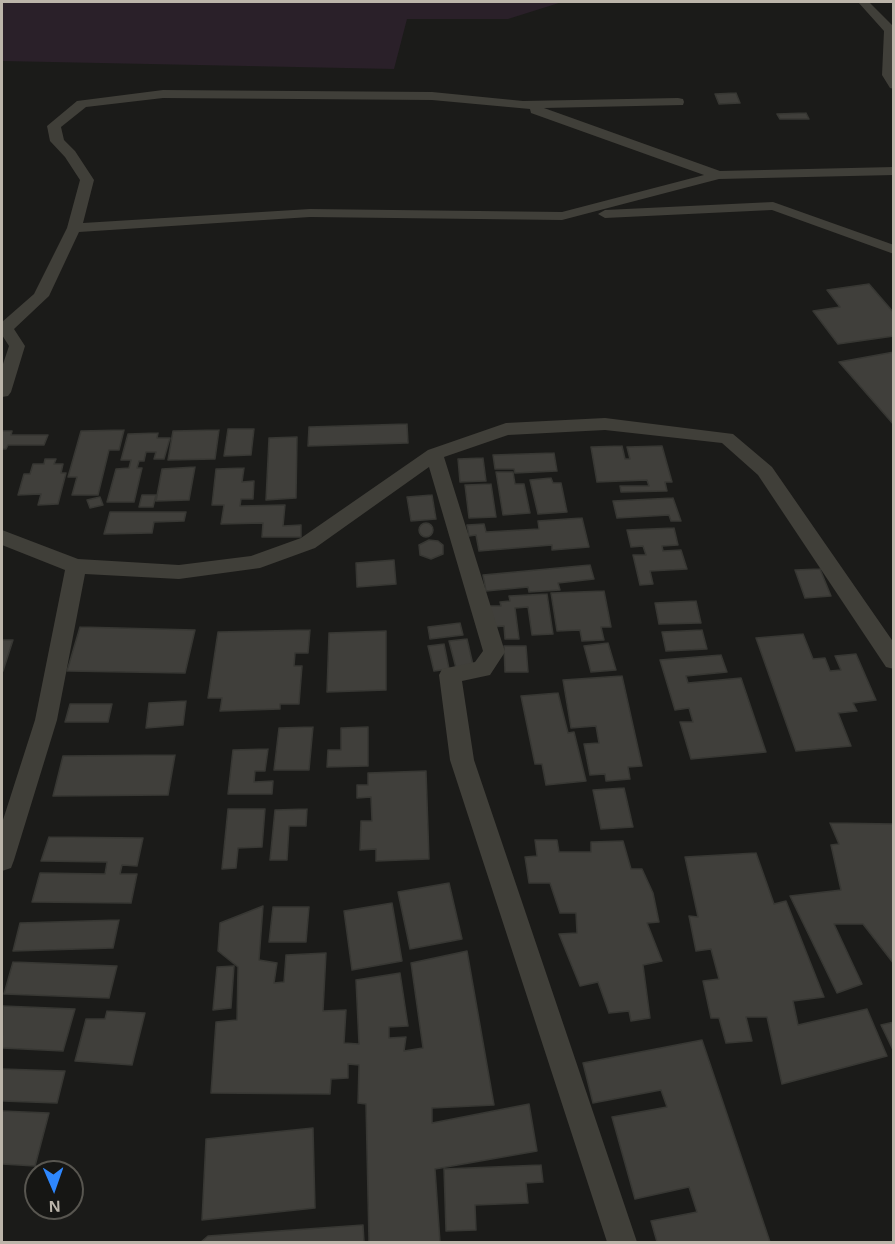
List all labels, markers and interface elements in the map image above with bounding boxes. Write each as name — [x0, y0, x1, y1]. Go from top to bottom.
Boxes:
north arrow — [24, 1160, 84, 1220]
text: N — [49, 1198, 61, 1215]

